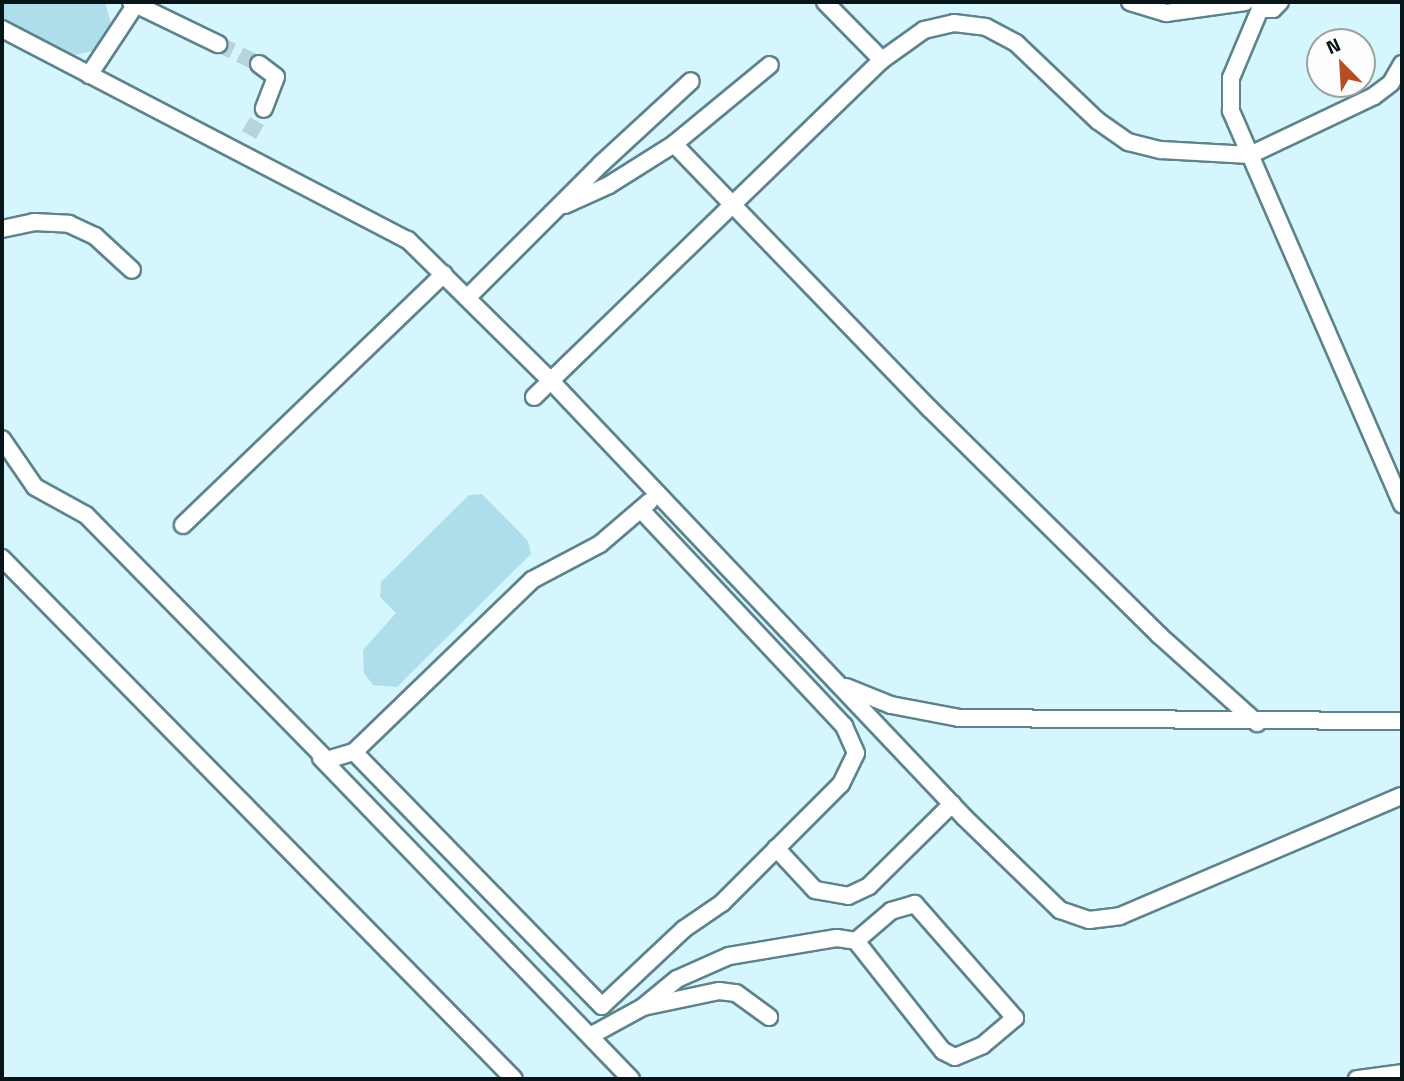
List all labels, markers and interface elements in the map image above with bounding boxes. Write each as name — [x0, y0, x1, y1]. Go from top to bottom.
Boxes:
north arrow — [1306, 28, 1376, 98]
text: N — [1321, 29, 1345, 61]

